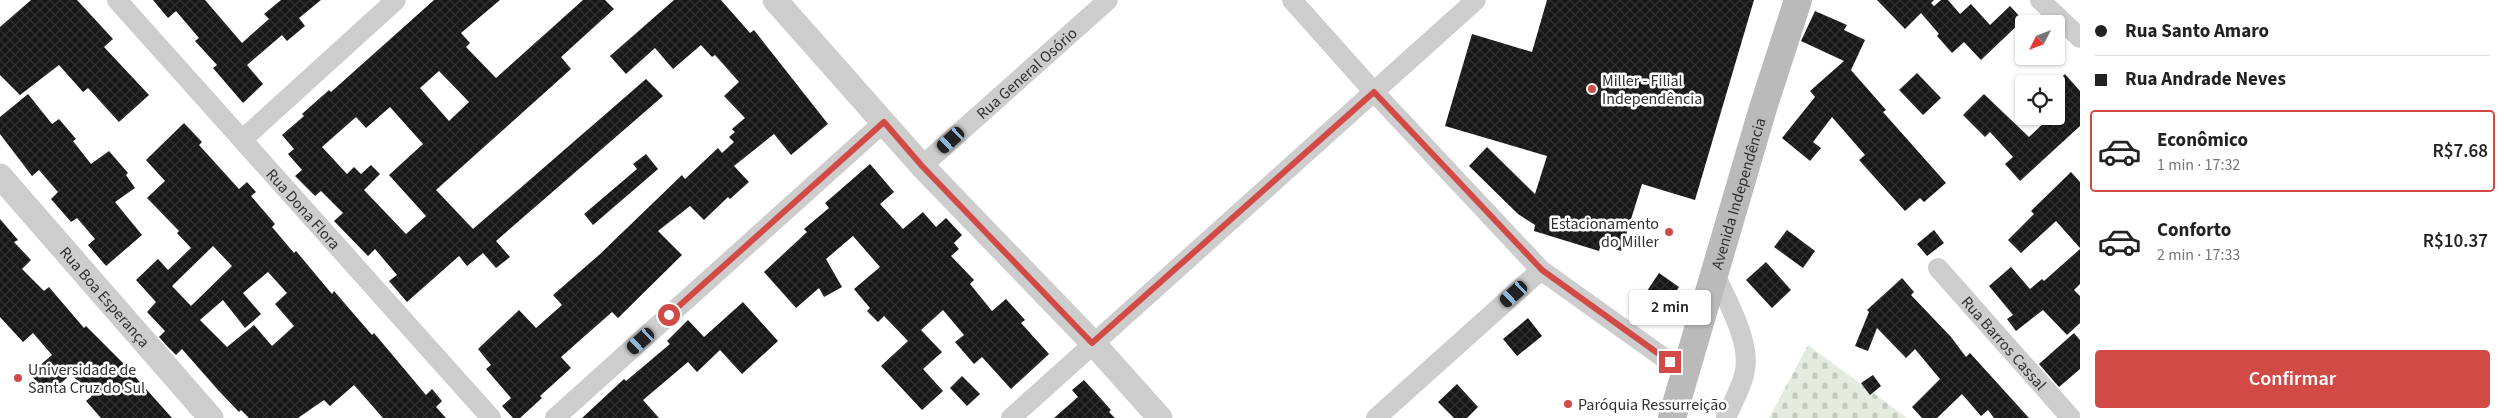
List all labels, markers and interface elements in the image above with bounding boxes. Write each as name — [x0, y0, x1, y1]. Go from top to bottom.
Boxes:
north arrow — [2015, 15, 2065, 65]
map controls — [2015, 15, 2065, 125]
text: Rua Santo Amaro — [2125, 18, 2269, 45]
street label: Rua General Osório — [972, 23, 1082, 124]
text: Rua Andrade Neves — [2125, 66, 2286, 93]
place label: Miller - Filial Independência — [1602, 70, 1702, 110]
button: locate — [2015, 75, 2065, 125]
marker: Miller - Filial Independência — [1586, 83, 1598, 95]
street label: Avenida Independência — [1706, 115, 1772, 272]
car — [934, 124, 967, 156]
text: Econômico — [2157, 127, 2248, 154]
icon: car — [2097, 129, 2142, 174]
text: R$7.68 — [2433, 138, 2488, 165]
text: 1 min · 17:32 — [2157, 154, 2240, 176]
street label: Rua Dona Flora — [261, 164, 345, 255]
place label: Estacionamento do Miller — [1551, 213, 1659, 253]
text: Conforto — [2157, 217, 2231, 244]
icon: car — [2097, 219, 2142, 264]
marker: Estacionamento do Miller — [1663, 226, 1675, 238]
text: R$10.37 — [2423, 228, 2488, 255]
street label: Rua Boa Esperança — [54, 242, 155, 353]
text: 2 min · 17:33 — [2157, 244, 2240, 266]
car — [1497, 278, 1530, 310]
callout: 2 min — [1629, 290, 1711, 324]
street label: Rua Barros Cassal — [1956, 292, 2051, 395]
text: 2 min — [1651, 296, 1689, 318]
route start — [658, 304, 680, 326]
car — [624, 325, 657, 357]
button: Confirmar — [2095, 350, 2490, 408]
route end — [1659, 351, 1681, 373]
place label: Universidade de Santa Cruz do Sul — [28, 359, 145, 399]
marker: Universidade de Santa Cruz do Sul — [12, 372, 24, 384]
place label: Paróquia Ressurreição — [1578, 394, 1727, 416]
marker: Paróquia Ressurreição — [1562, 398, 1574, 410]

